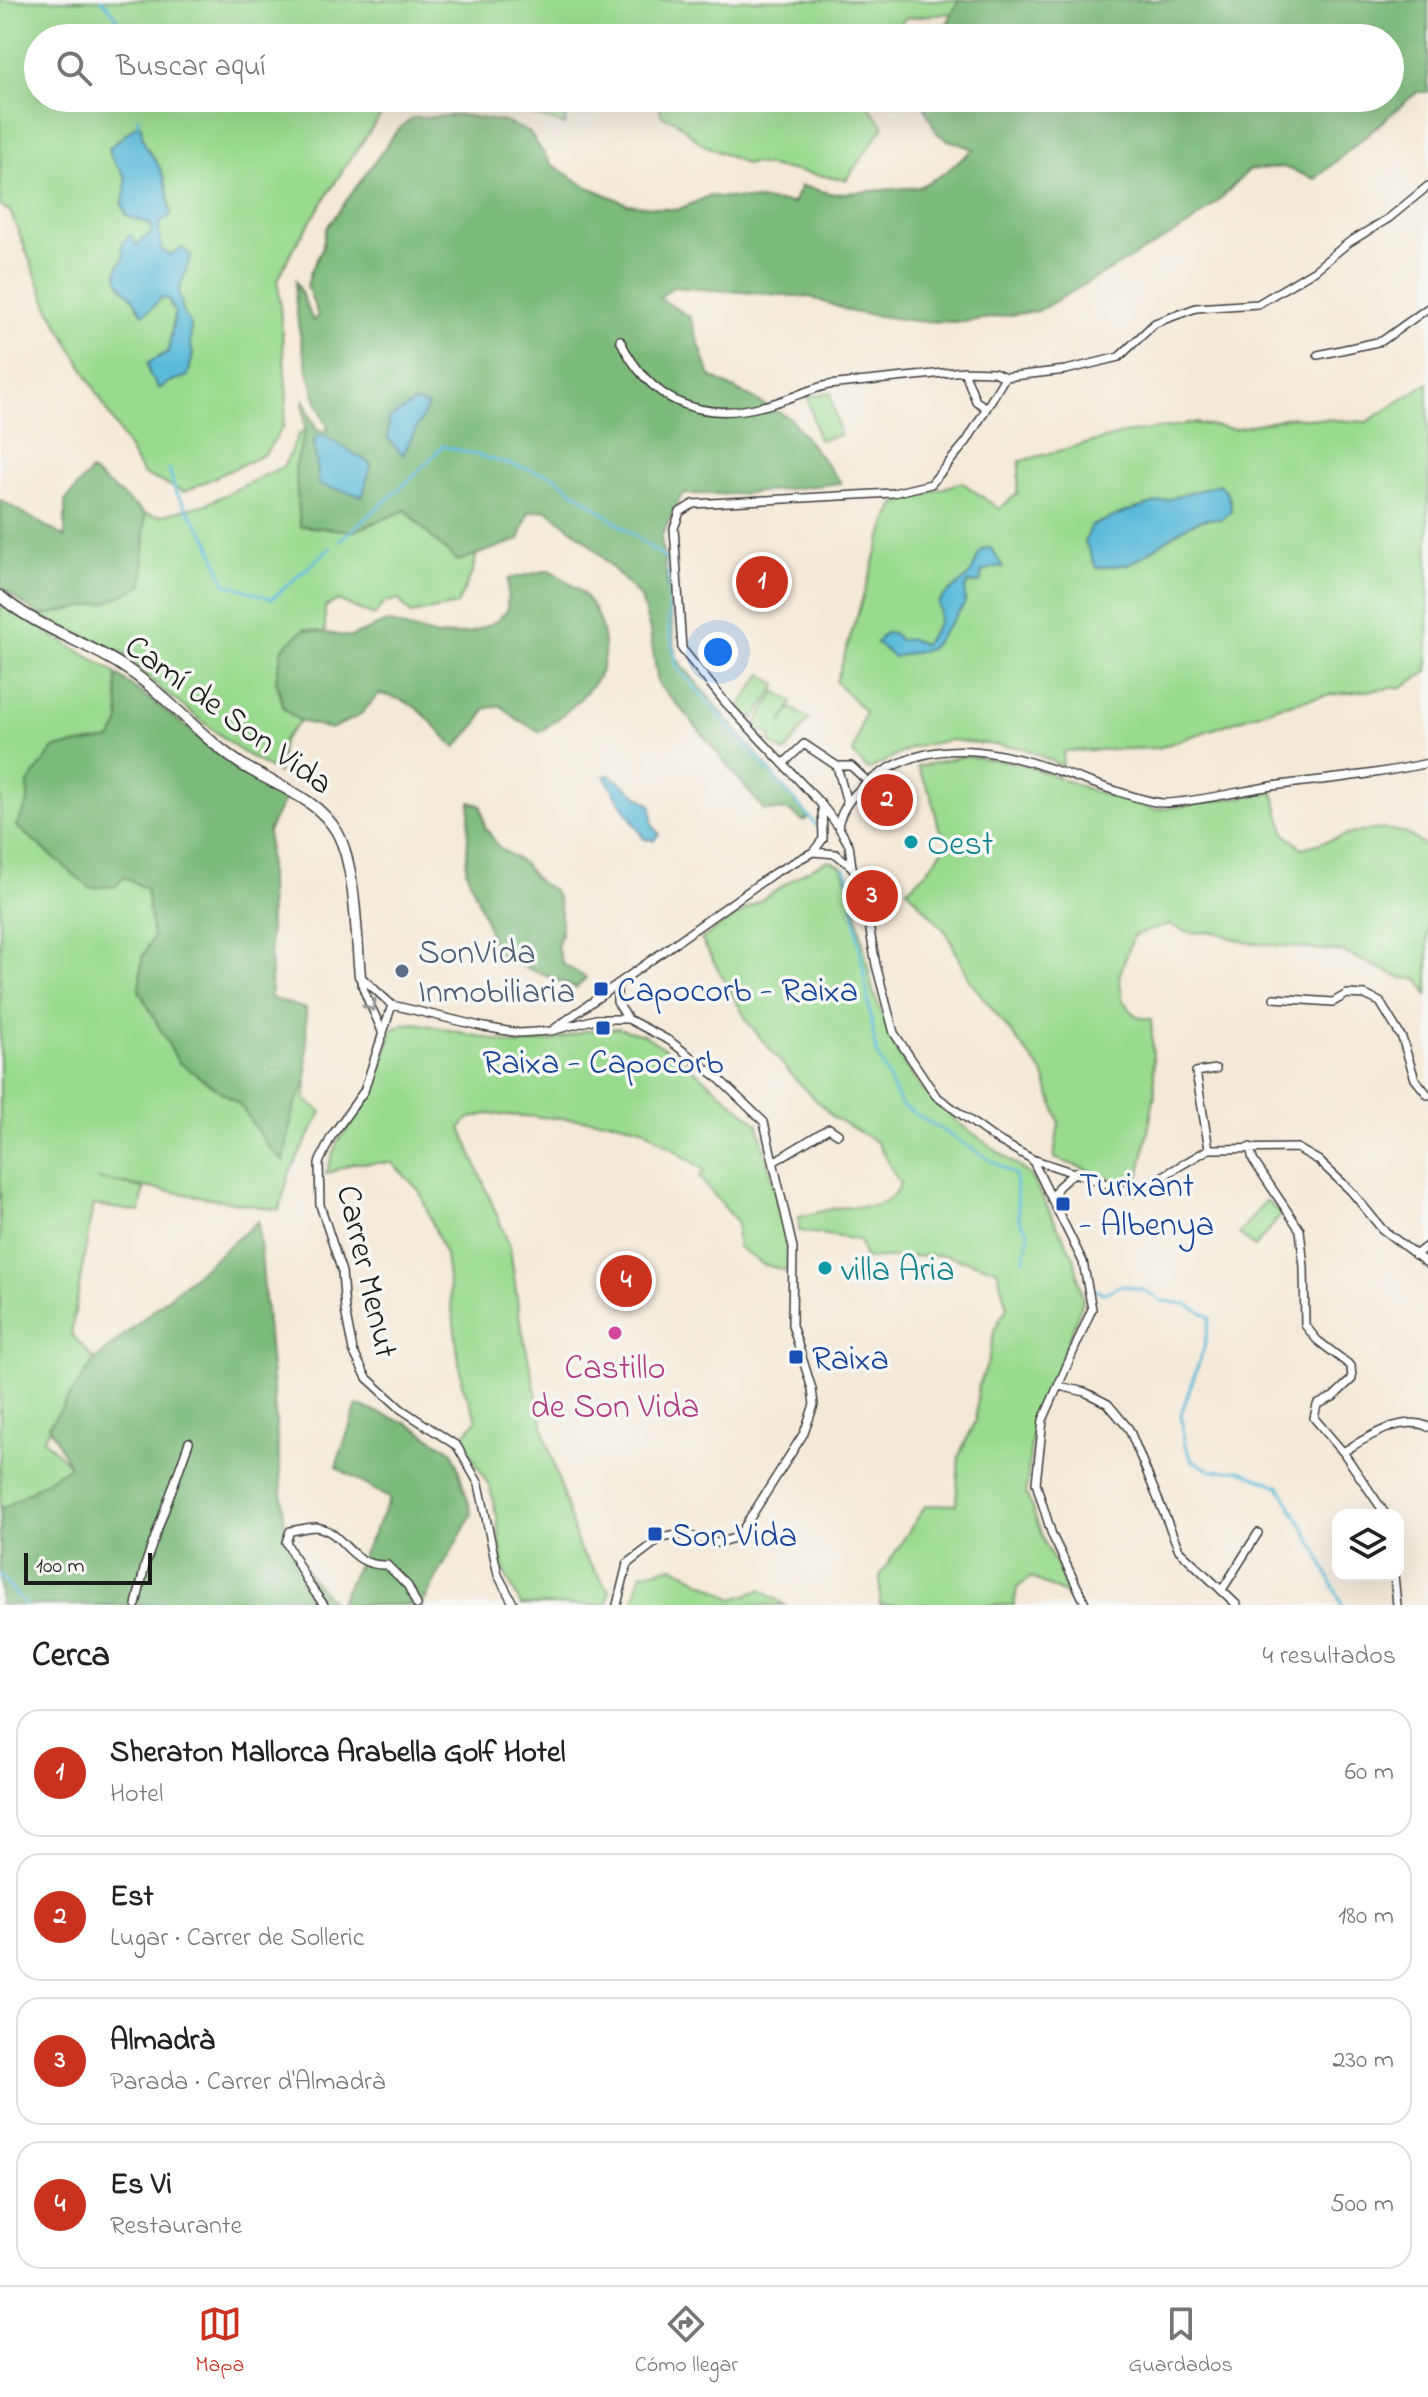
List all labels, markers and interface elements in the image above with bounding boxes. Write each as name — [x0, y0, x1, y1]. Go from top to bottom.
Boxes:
search box — [24, 24, 1404, 112]
icon: search — [52, 46, 96, 90]
text: Buscar aquí — [116, 46, 266, 90]
pin: 1 — [736, 552, 788, 612]
street label: Camí de Son Vida — [113, 623, 342, 809]
your location — [698, 632, 738, 672]
pin: 2 — [861, 770, 913, 830]
place label: Oest — [927, 821, 993, 871]
marker: Oest — [902, 833, 920, 851]
pin: 3 — [846, 866, 898, 926]
place label: SonVida Inmobiliaria — [418, 930, 575, 1019]
marker: SonVida Inmobiliaria — [393, 962, 411, 980]
place label: Capocorb - Raixa — [617, 968, 858, 1018]
marker: Capocorb - Raixa — [592, 980, 610, 998]
one-way arrow — [361, 997, 377, 1012]
marker: Raixa - Capocorb — [594, 1019, 612, 1037]
place label: Raixa - Capocorb — [482, 1040, 724, 1090]
place label: Turixant - Albenya — [1079, 1163, 1214, 1252]
street label: Carrer Menut — [321, 1181, 409, 1363]
marker: Turixant - Albenya — [1054, 1195, 1072, 1213]
place label: villa Aria — [841, 1247, 955, 1297]
pin: 4 — [600, 1251, 652, 1311]
marker: villa Aria — [816, 1259, 834, 1277]
marker: Castillo de Son Vida — [606, 1324, 624, 1342]
place label: Raixa — [812, 1336, 889, 1386]
place label: Castillo de Son Vida — [531, 1345, 699, 1434]
marker: Raixa — [787, 1348, 805, 1366]
map controls — [1332, 1509, 1404, 1581]
button: layers — [1332, 1509, 1404, 1581]
place label: Son Vida — [671, 1513, 797, 1563]
marker: Son Vida — [646, 1525, 664, 1543]
scale bar — [24, 1549, 152, 1585]
text: 100 m — [36, 1551, 85, 1583]
text: Cerca — [32, 1632, 110, 1682]
text: 4 resultados — [1263, 1638, 1396, 1676]
text: Sheraton Mallorca Arabella Golf Hotel — [110, 1732, 565, 1776]
text: 1 — [56, 1754, 64, 1792]
text: 60 m — [1345, 1754, 1394, 1792]
text: Hotel — [110, 1776, 163, 1814]
text: Est — [110, 1876, 154, 1920]
text: 2 — [54, 1898, 66, 1936]
text: 180 m — [1338, 1898, 1394, 1936]
text: Lugar · Carrer de Solleric — [110, 1920, 364, 1958]
text: Almadrà — [110, 2020, 214, 2064]
text: 3 — [55, 2042, 65, 2080]
text: 230 m — [1332, 2042, 1394, 2080]
text: Parada · Carrer d'Almadrà — [110, 2064, 385, 2102]
text: Es Vi — [110, 2164, 172, 2208]
text: 4 — [55, 2186, 65, 2224]
text: 500 m — [1330, 2186, 1394, 2224]
text: Restaurante — [110, 2208, 242, 2246]
tab: Mapa — [195, 2302, 244, 2382]
tab: Cómo llegar — [635, 2302, 738, 2382]
tab: Guardados — [1129, 2302, 1233, 2382]

